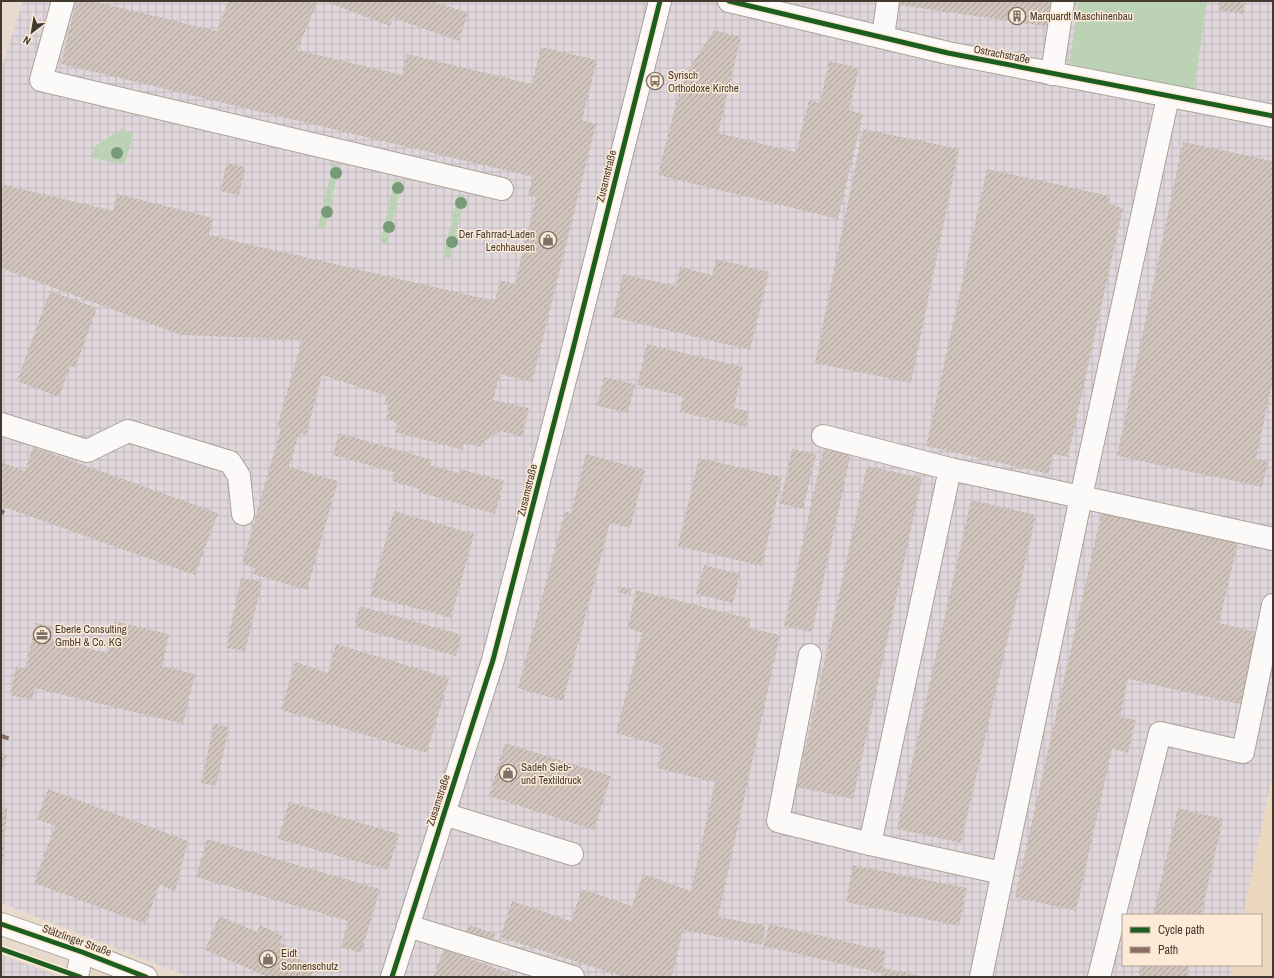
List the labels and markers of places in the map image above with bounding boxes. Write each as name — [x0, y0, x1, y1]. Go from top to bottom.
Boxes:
building icon: Marquardt Maschinenbau — [1007, 6, 1027, 26]
place label: Marquardt Maschinenbau — [1030, 9, 1133, 23]
place label: Syrisch Orthodoxe Kirche — [668, 68, 739, 95]
bus stop icon: Syrisch Orthodoxe Kirche — [645, 71, 665, 91]
place label: Der Fahrrad-Laden Lechhausen — [459, 227, 535, 254]
shop icon: Der Fahrrad-Laden Lechhausen — [538, 230, 558, 250]
place label: Eberle Consulting GmbH & Co. KG — [55, 622, 127, 649]
office icon: Eberle Consulting GmbH & Co. KG — [32, 625, 52, 645]
place label: Sadeh Sieb- und Textildruck — [521, 760, 582, 787]
shop icon: Sadeh Sieb- und Textildruck — [498, 763, 518, 783]
place label: Eidt Sonnenschutz — [281, 946, 339, 973]
shop icon: Eidt Sonnenschutz — [258, 949, 278, 969]

